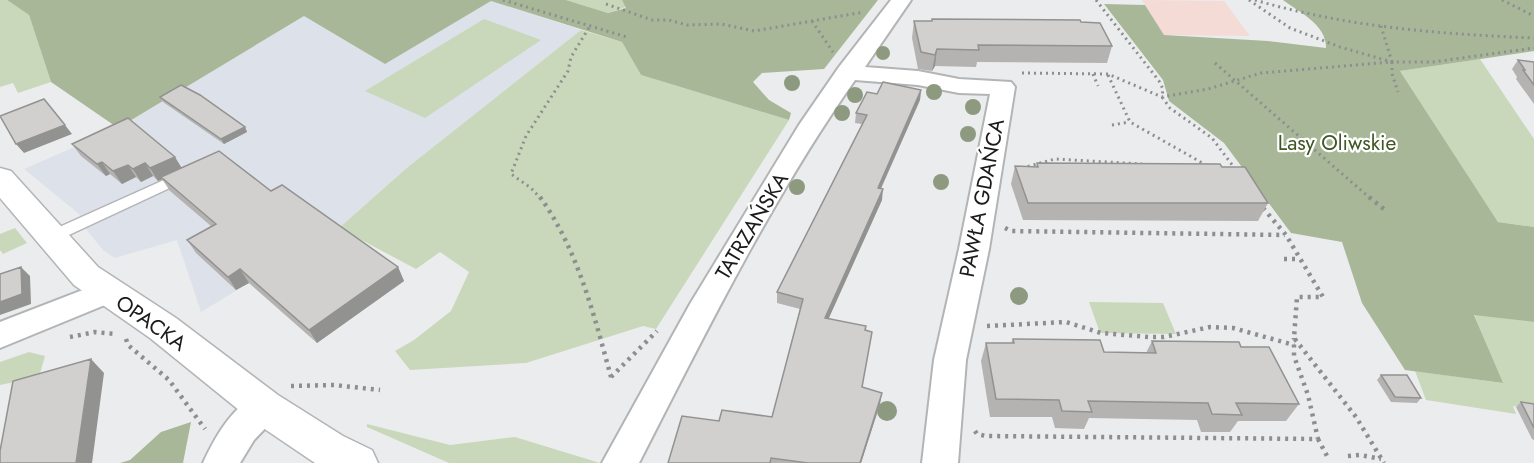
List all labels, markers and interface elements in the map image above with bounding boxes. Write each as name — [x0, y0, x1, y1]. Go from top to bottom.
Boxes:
street label: PAWŁA GDAŃCA — [952, 116, 1012, 280]
park label: Lasy Oliwskie — [1278, 128, 1396, 158]
street label: TATRZAŃSKA — [708, 167, 796, 285]
street label: OPACKA — [110, 288, 192, 358]

